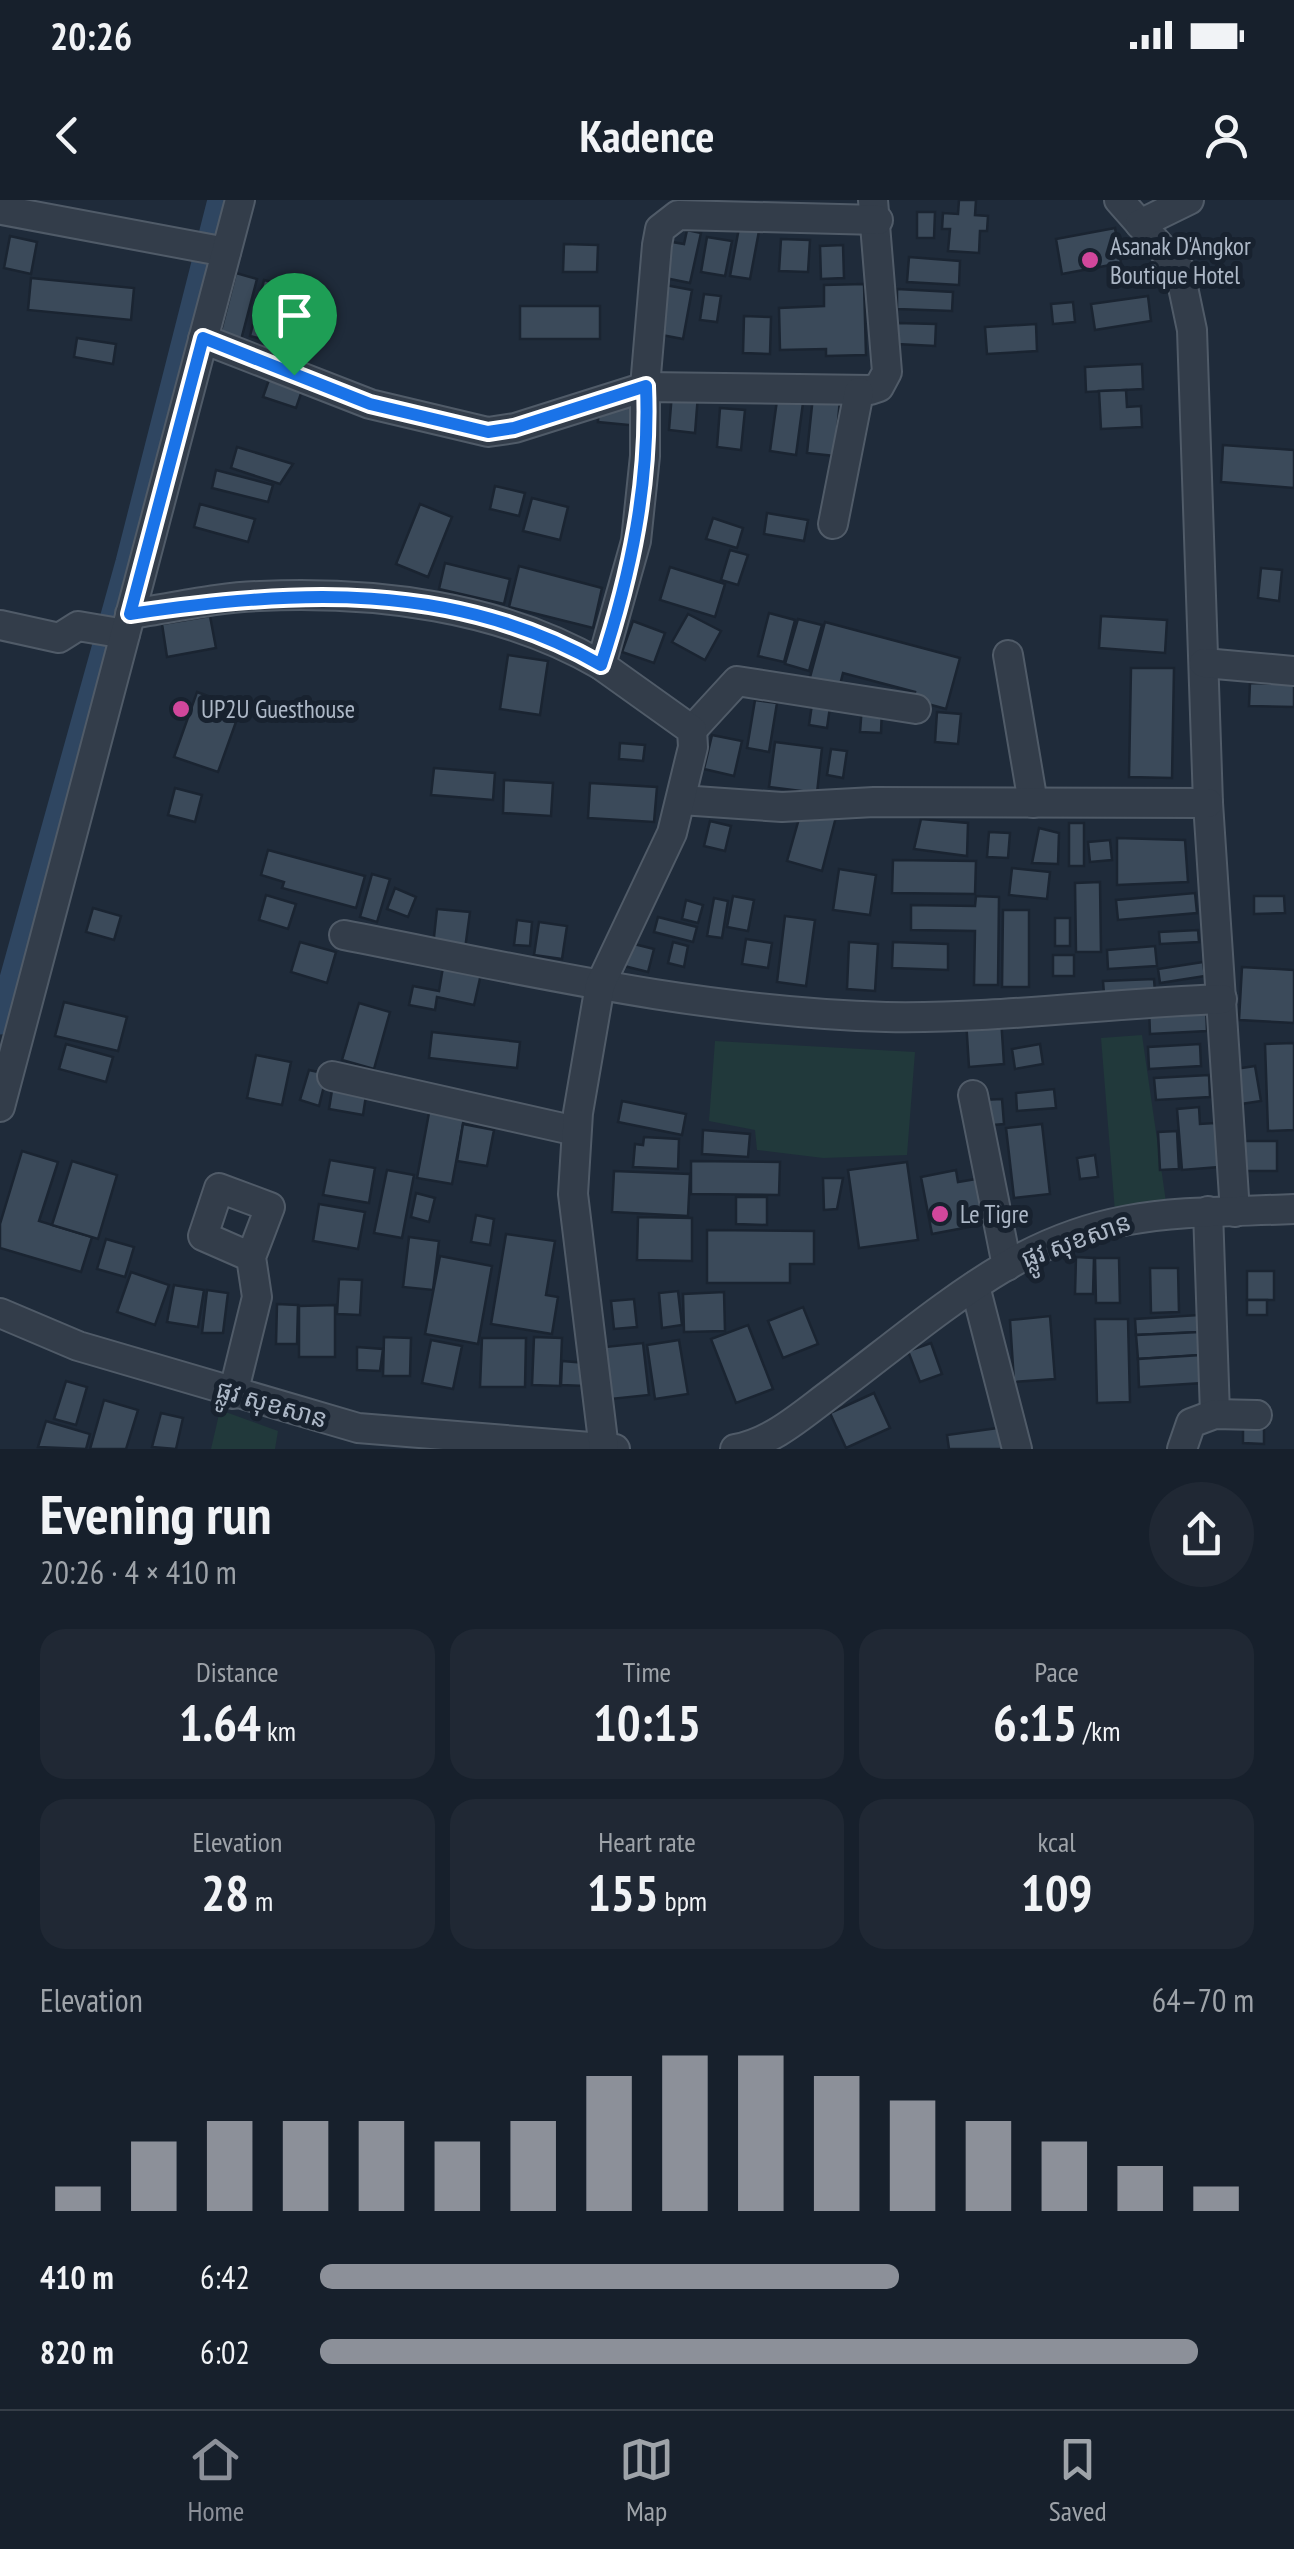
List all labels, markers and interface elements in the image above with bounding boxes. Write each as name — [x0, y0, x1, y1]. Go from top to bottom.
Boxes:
text: 20:26 — [50, 11, 132, 60]
text: Kadence — [579, 106, 715, 164]
icon: back — [40, 108, 95, 163]
icon: person — [1199, 108, 1254, 163]
place label: Asanak D'Angkor Boutique Hotel — [1110, 230, 1251, 291]
marker: Asanak D'Angkor Boutique Hotel — [1079, 249, 1101, 271]
pin — [252, 273, 337, 376]
icon: arrive — [267, 288, 322, 343]
place label: UP2U Guesthouse — [201, 693, 355, 725]
marker: UP2U Guesthouse — [170, 698, 192, 720]
place label: Le Tigre — [960, 1198, 1029, 1230]
marker: Le Tigre — [929, 1203, 951, 1225]
street label: ផ្លូវ សុខសាន — [1017, 1205, 1138, 1282]
street label: ផ្លូវ សុខសាន — [210, 1373, 332, 1442]
text: Evening run — [40, 1478, 272, 1549]
button: share — [1149, 1482, 1254, 1587]
text: 20:26 · 4 × 410 m — [40, 1551, 237, 1593]
text: Distance — [196, 1653, 279, 1690]
text: Time — [623, 1653, 671, 1690]
text: Pace — [1035, 1653, 1079, 1690]
text: 1.64 — [179, 1690, 261, 1755]
text: 10:15 — [593, 1690, 701, 1755]
text: 6:15 — [993, 1690, 1077, 1755]
text: km — [261, 1712, 296, 1749]
text: /km — [1077, 1712, 1120, 1749]
text: Elevation — [192, 1823, 282, 1860]
text: Heart rate — [598, 1823, 696, 1860]
text: kcal — [1038, 1823, 1076, 1860]
text: 28 — [201, 1860, 249, 1925]
text: 155 — [587, 1860, 659, 1925]
text: 109 — [1021, 1860, 1093, 1925]
text: m — [249, 1882, 273, 1919]
text: bpm — [659, 1882, 707, 1919]
text: Elevation — [40, 1979, 143, 2021]
text: 64–70 m — [1152, 1979, 1254, 2021]
text: 410 m — [40, 2256, 114, 2298]
text: 6:42 — [200, 2256, 250, 2298]
text: 820 m — [40, 2331, 114, 2373]
text: 6:02 — [200, 2331, 250, 2373]
tab: Home — [187, 2432, 244, 2529]
tab: Map — [619, 2432, 674, 2529]
tab: Saved — [1049, 2432, 1107, 2529]

